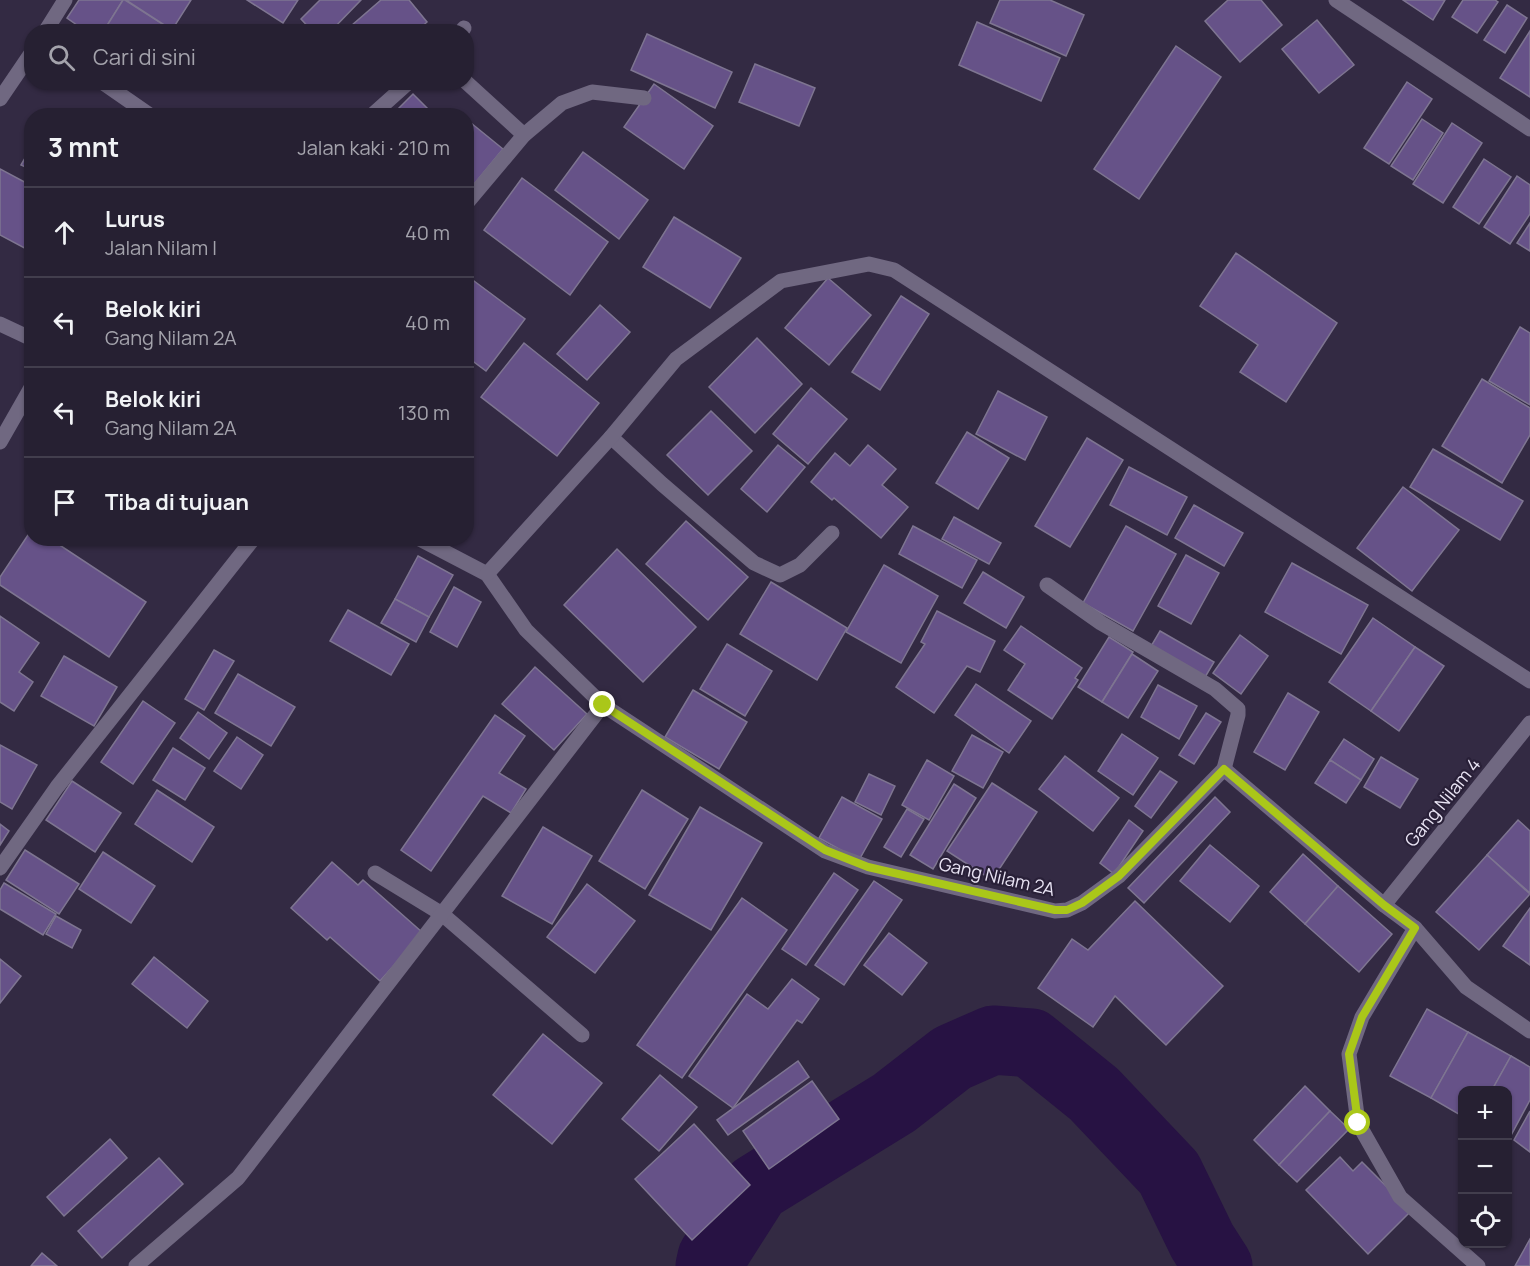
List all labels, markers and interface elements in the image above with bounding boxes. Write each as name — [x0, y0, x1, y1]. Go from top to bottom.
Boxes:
search box — [24, 24, 474, 90]
icon: search — [45, 41, 78, 74]
text: Cari di sini — [93, 42, 196, 72]
text: 3 mnt — [48, 129, 119, 165]
text: Jalan kaki · 210 m — [297, 134, 450, 161]
text: Lurus — [105, 204, 165, 234]
icon: ahead — [48, 216, 81, 249]
text: 40 m — [405, 219, 450, 246]
text: Jalan Nilam I — [105, 234, 217, 261]
text: Belok kiri — [105, 294, 201, 324]
icon: left — [48, 306, 81, 339]
text: 40 m — [405, 309, 450, 336]
text: Gang Nilam 2A — [105, 324, 237, 351]
text: Belok kiri — [105, 384, 201, 414]
icon: left — [48, 396, 81, 429]
text: 130 m — [398, 399, 450, 426]
text: Gang Nilam 2A — [105, 414, 237, 441]
icon: arrive — [48, 486, 81, 519]
text: Tiba di tujuan — [105, 487, 249, 517]
route end — [589, 691, 615, 717]
street label: Gang Nilam 4 — [1399, 753, 1485, 851]
street label: Gang Nilam 2A — [937, 851, 1058, 901]
map controls — [1458, 1086, 1512, 1248]
button: + — [1458, 1086, 1512, 1140]
route start — [1344, 1109, 1370, 1135]
button: − — [1458, 1140, 1512, 1194]
button: locate — [1458, 1194, 1512, 1248]

